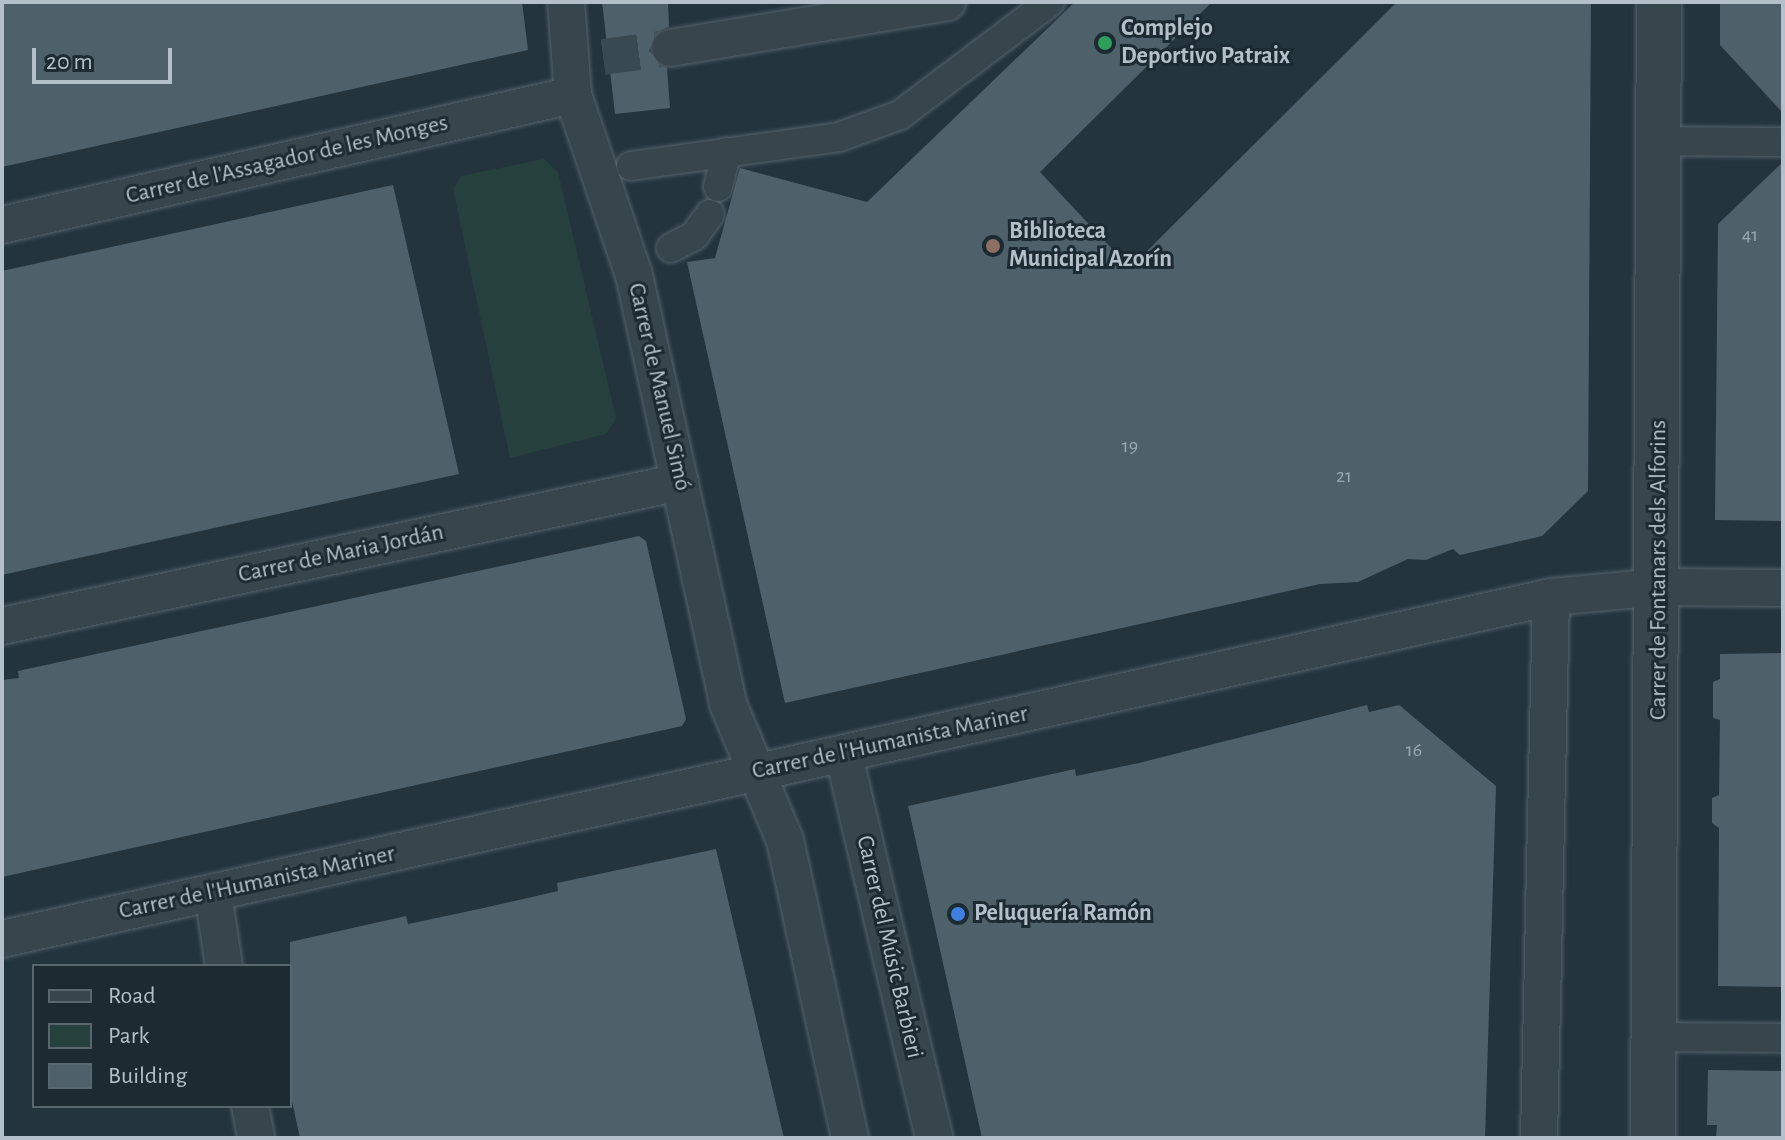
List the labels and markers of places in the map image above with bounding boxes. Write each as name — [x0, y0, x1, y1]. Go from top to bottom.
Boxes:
place label: Complejo Deportivo Patraix — [1121, 15, 1290, 71]
marker: Complejo Deportivo Patraix — [1096, 34, 1114, 52]
place label: Biblioteca Municipal Azorín — [1009, 218, 1172, 274]
marker: Biblioteca Municipal Azorín — [984, 237, 1002, 255]
place label: Peluquería Ramón — [974, 900, 1152, 928]
marker: Peluquería Ramón — [949, 905, 967, 923]

